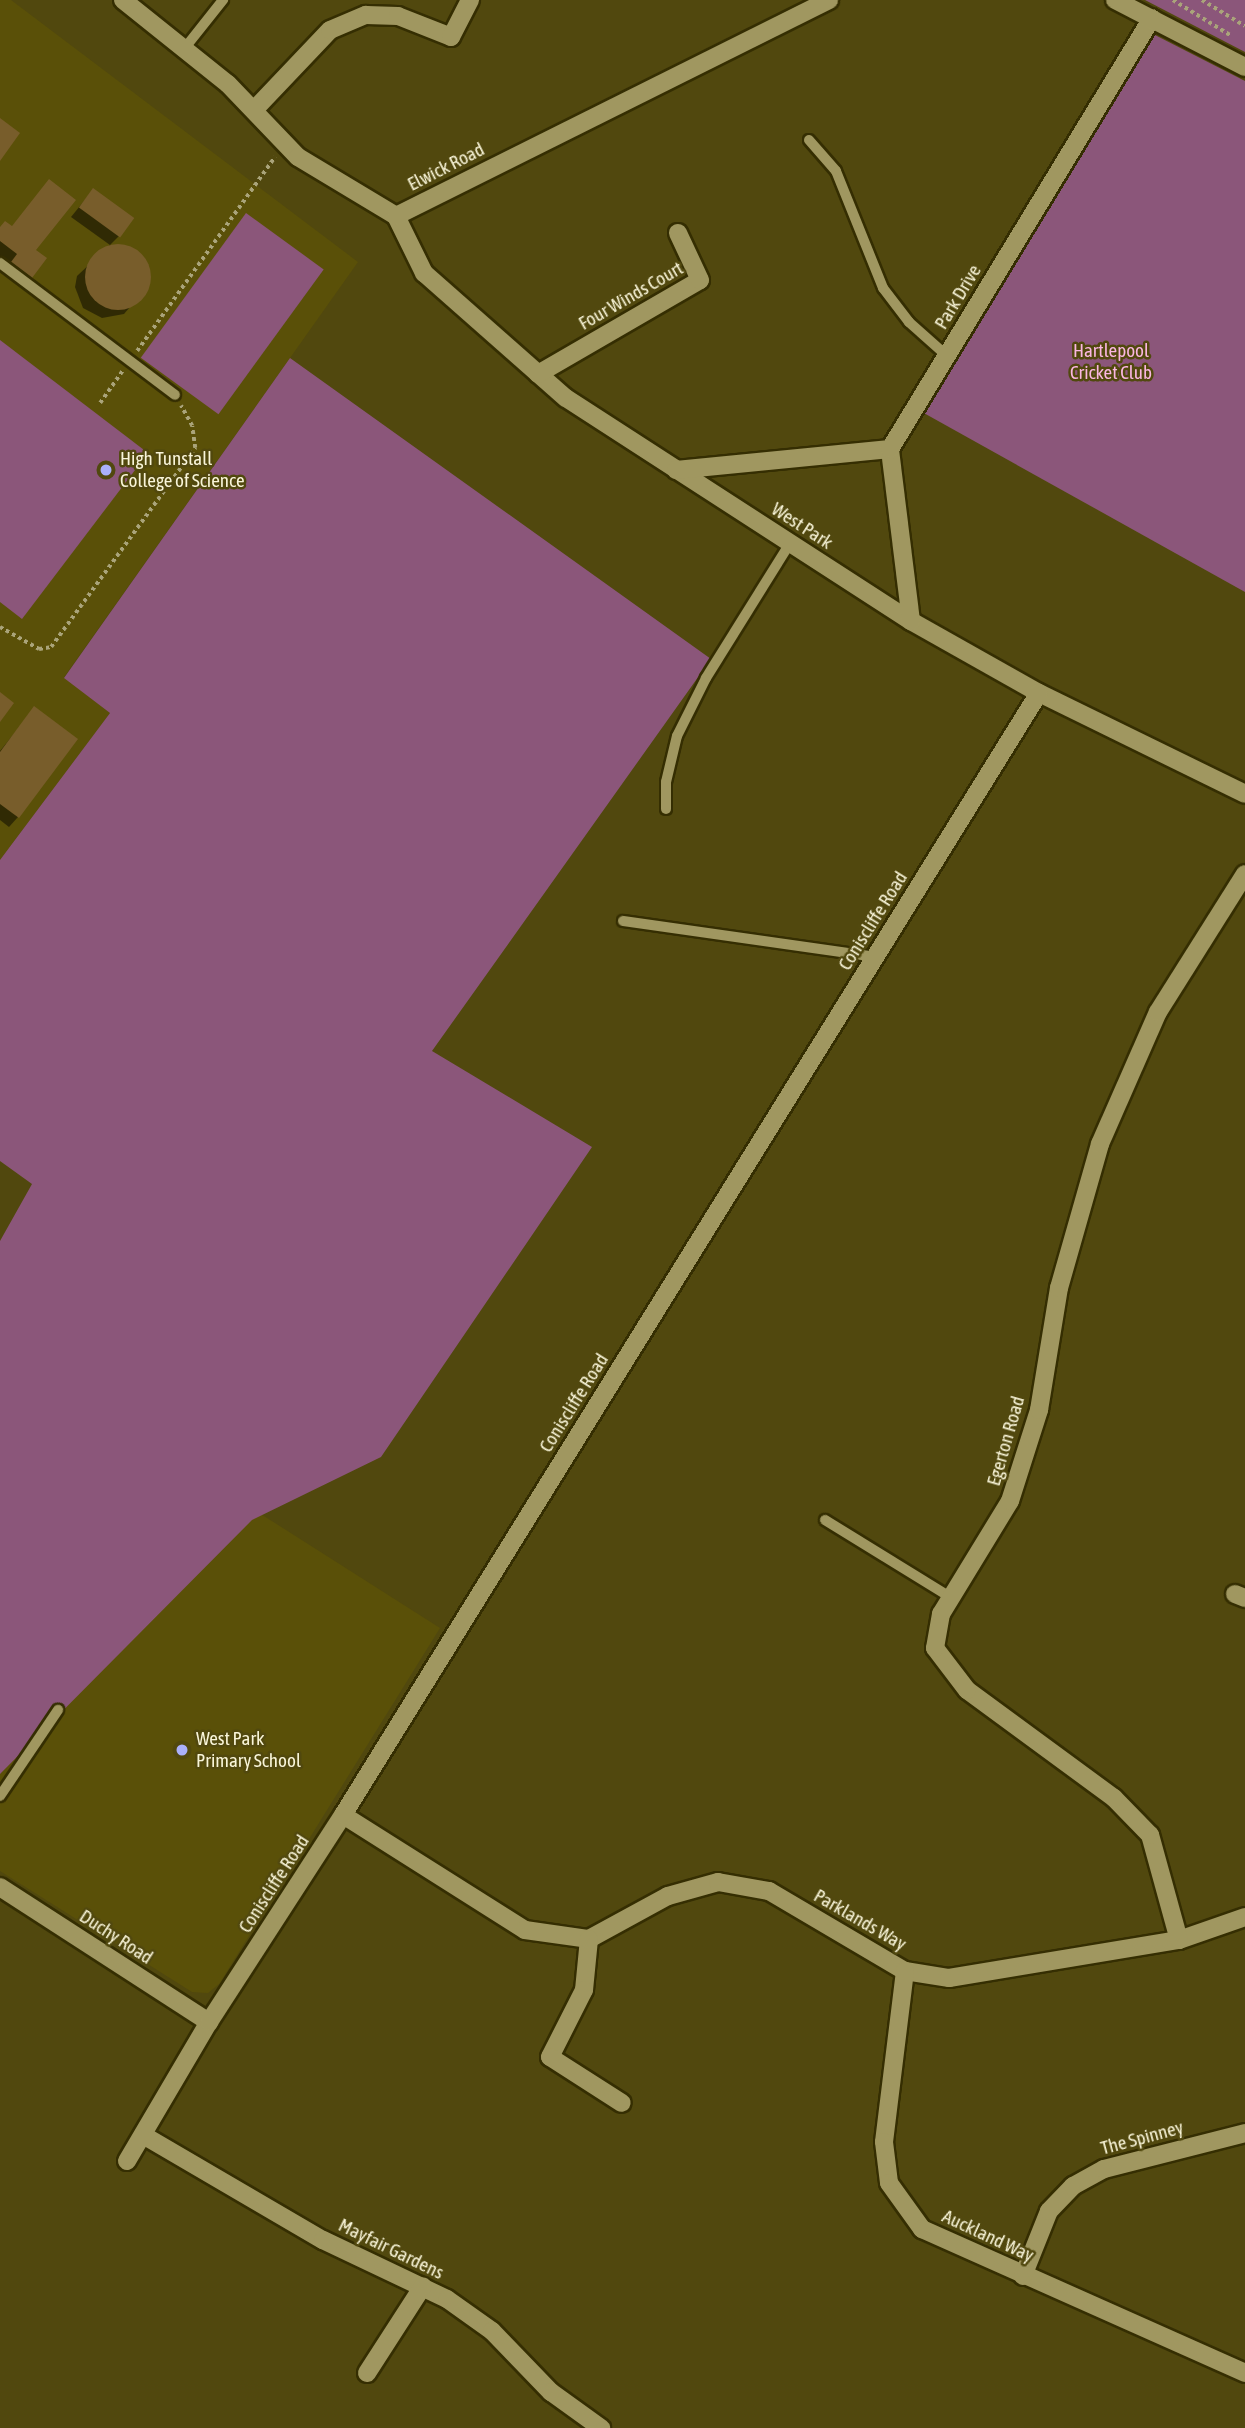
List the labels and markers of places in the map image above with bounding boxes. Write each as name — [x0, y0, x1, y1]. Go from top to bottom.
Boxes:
place label: High Tunstall College of Science — [120, 448, 245, 492]
marker: High Tunstall College of Science — [98, 462, 114, 478]
place label: West Park Primary School — [196, 1728, 301, 1772]
marker: West Park Primary School — [174, 1742, 190, 1758]

